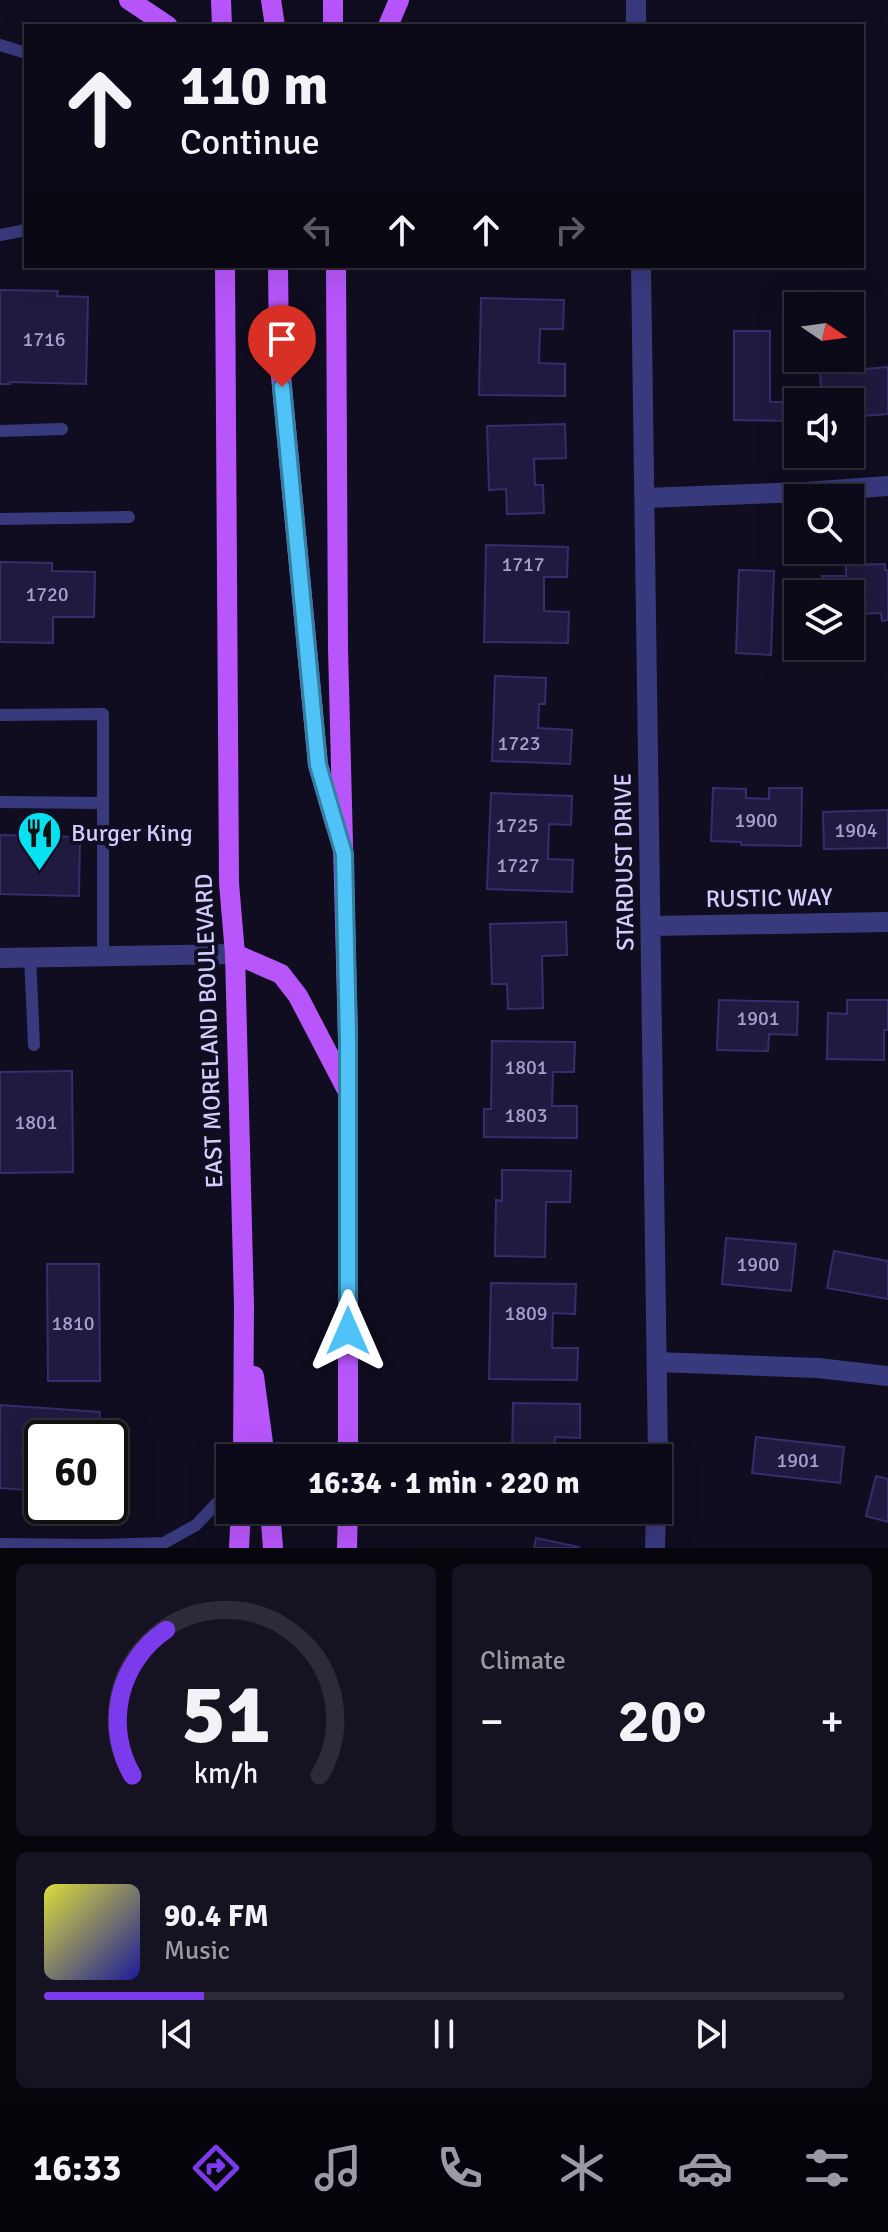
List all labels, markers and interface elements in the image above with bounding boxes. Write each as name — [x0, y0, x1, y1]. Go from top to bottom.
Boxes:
text: 110 m — [180, 51, 328, 120]
icon: ahead — [48, 56, 152, 160]
text: Continue — [180, 120, 320, 165]
icon: left — [296, 208, 340, 252]
icon: ahead — [380, 208, 424, 252]
icon: ahead — [464, 208, 508, 252]
icon: right — [548, 208, 592, 252]
north arrow — [784, 292, 864, 372]
map controls — [784, 292, 864, 660]
pin — [248, 305, 316, 387]
icon: arrive — [260, 317, 304, 361]
house number: 1716 — [22, 327, 66, 352]
button: sound — [784, 388, 864, 468]
button: search — [784, 484, 864, 564]
house number: 1717 — [501, 552, 545, 577]
button: layers — [784, 580, 864, 660]
house number: 1720 — [25, 582, 69, 607]
house number: 1723 — [497, 731, 541, 756]
street label: STARDUST DRIVE — [607, 773, 641, 951]
house number: 1900 — [734, 808, 778, 833]
restaurant icon: Burger King — [16, 809, 64, 872]
house number: 1725 — [495, 813, 539, 838]
place label: Burger King — [71, 818, 193, 848]
house number: 1904 — [834, 818, 878, 843]
house number: 1727 — [496, 853, 540, 878]
street label: EAST MORELAND BOULEVARD — [189, 873, 229, 1189]
street label: RUSTIC WAY — [705, 882, 833, 914]
house number: 1901 — [736, 1006, 780, 1031]
house number: 1801 — [504, 1055, 548, 1080]
house number: 1803 — [504, 1103, 548, 1128]
house number: 1801 — [14, 1110, 58, 1135]
house number: 1900 — [736, 1252, 780, 1277]
position arrow — [306, 1289, 390, 1373]
house number: 1809 — [504, 1301, 548, 1326]
house number: 1810 — [51, 1311, 95, 1336]
speed limit sign: 60 — [24, 1420, 128, 1524]
house number: 1901 — [776, 1448, 820, 1473]
text: 16:34 · 1 min · 220 m — [308, 1465, 580, 1502]
text: Climate — [480, 1645, 566, 1677]
text: 51 — [181, 1664, 271, 1766]
text: 20° — [618, 1685, 706, 1759]
text: − — [480, 1695, 504, 1749]
text: + — [820, 1695, 844, 1749]
text: km/h — [194, 1756, 258, 1791]
text: 90.4 FM — [164, 1898, 269, 1935]
text: Music — [164, 1935, 230, 1967]
icon: previous — [155, 2012, 199, 2056]
icon: pause — [422, 2012, 466, 2056]
icon: next — [689, 2012, 733, 2056]
icon: directions — [188, 2140, 244, 2196]
icon: music — [310, 2140, 366, 2196]
icon: phone — [432, 2140, 488, 2196]
icon: climate — [554, 2140, 610, 2196]
icon: car — [677, 2140, 733, 2196]
icon: filters — [799, 2140, 855, 2196]
text: 16:33 — [33, 2146, 121, 2191]

